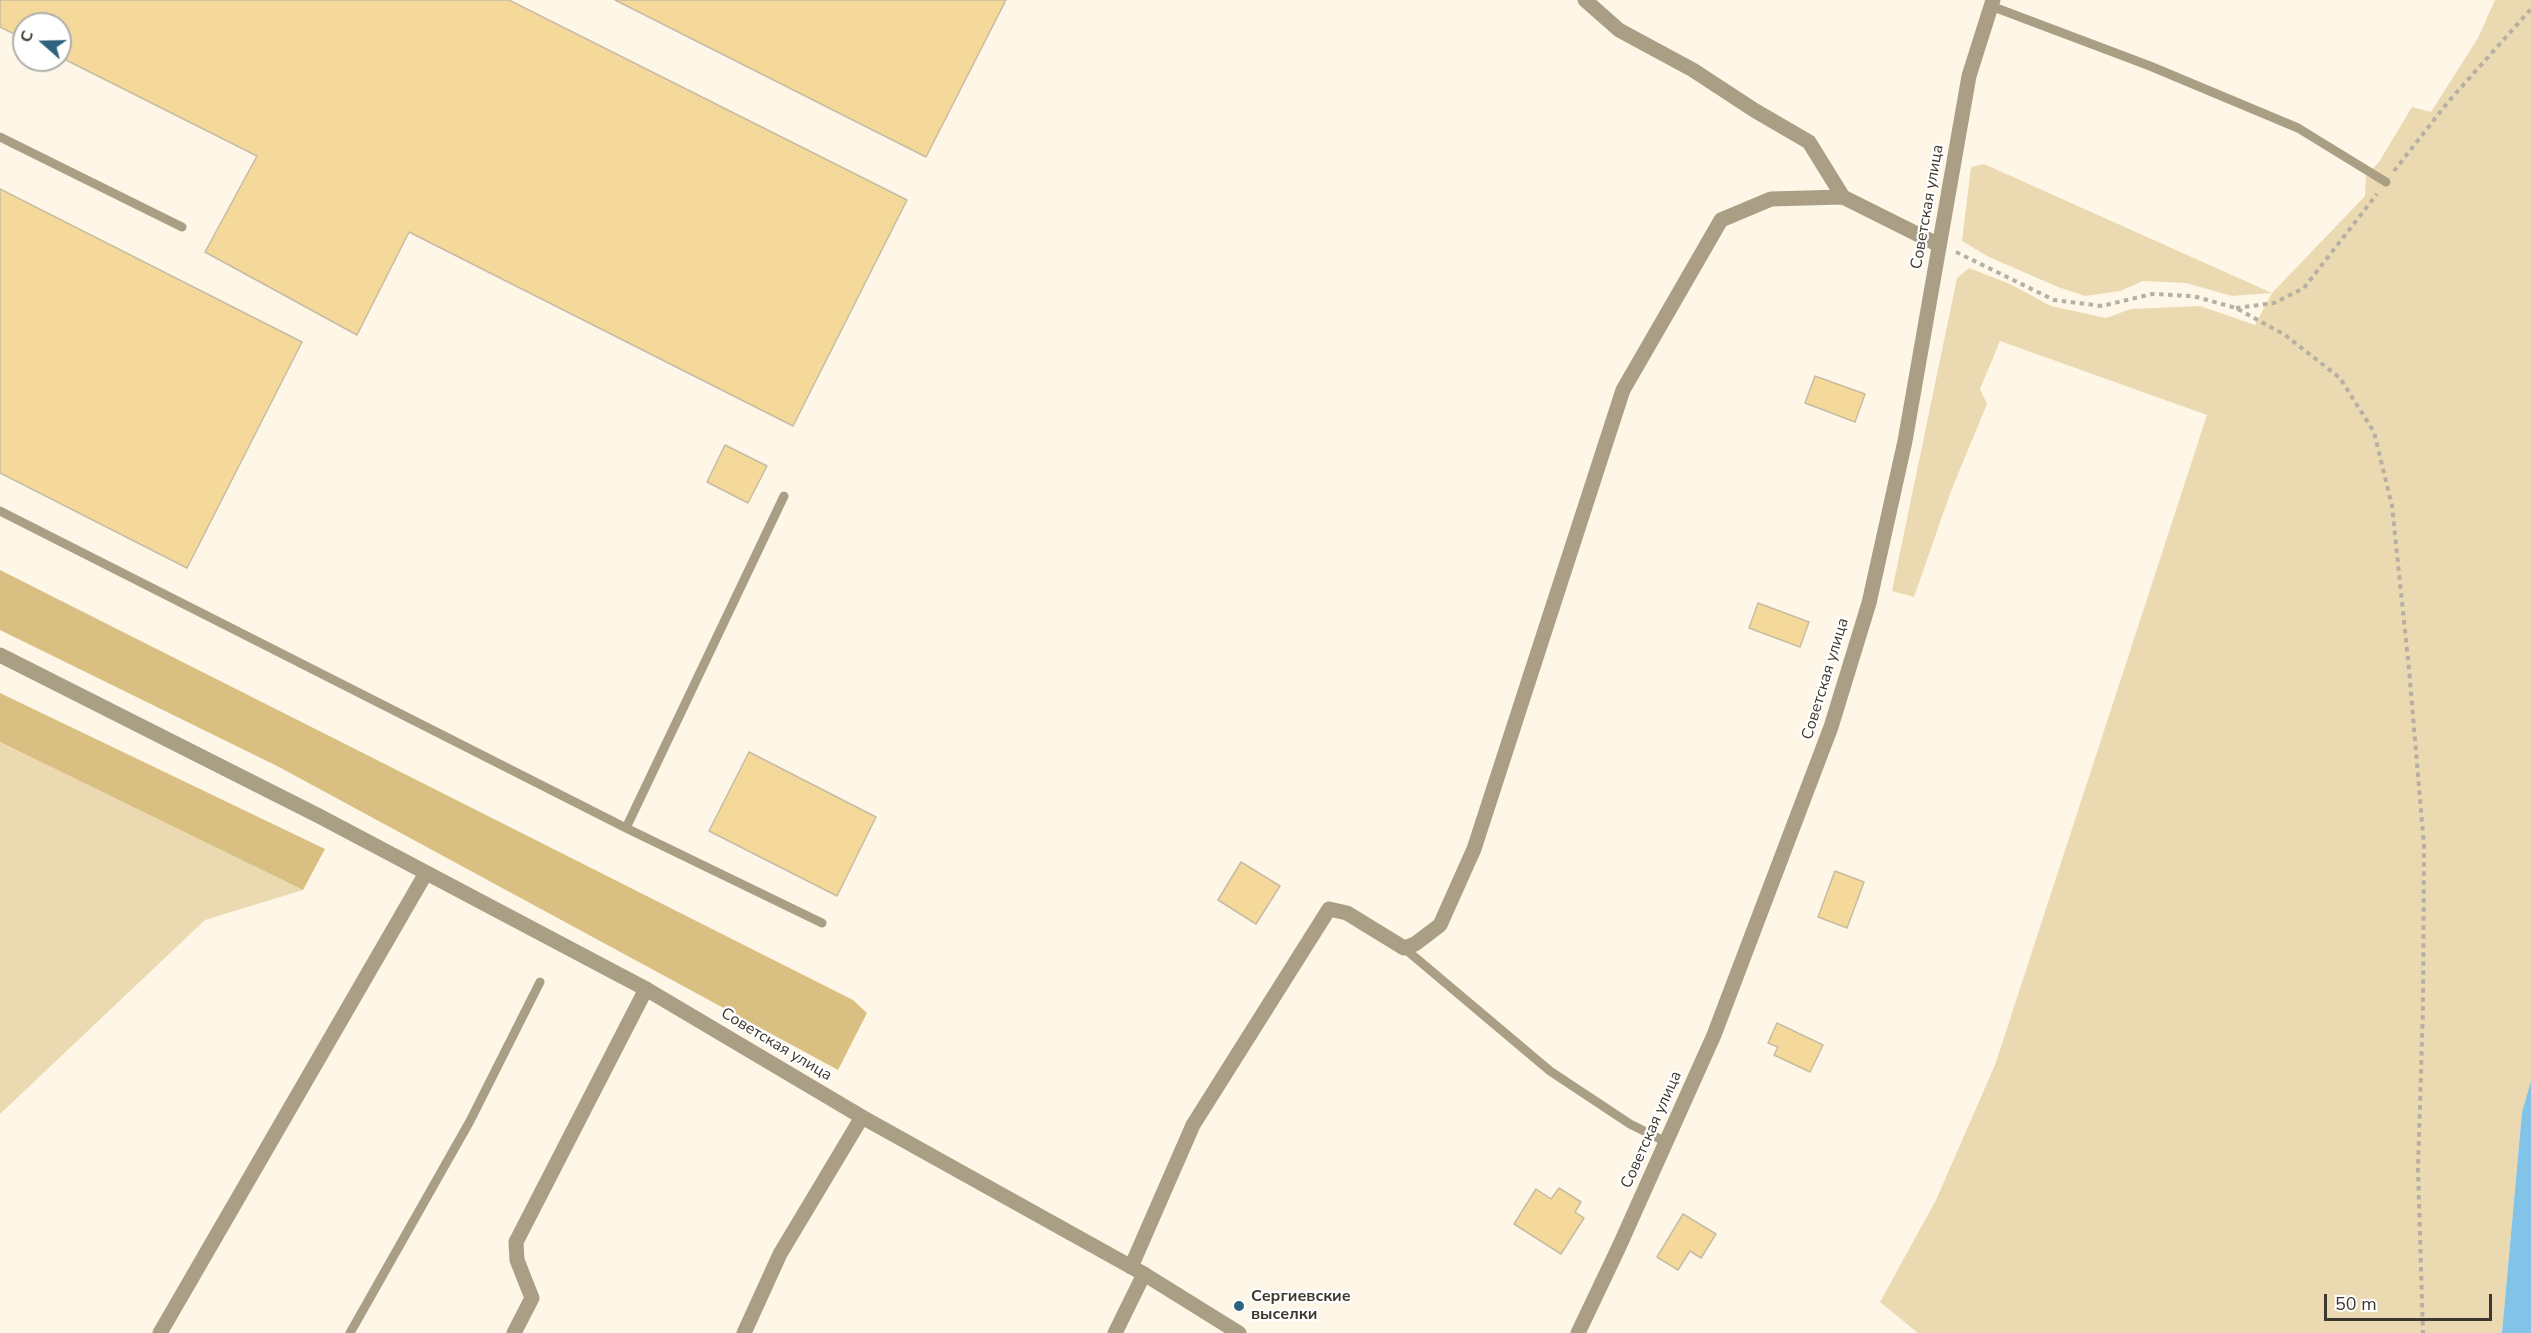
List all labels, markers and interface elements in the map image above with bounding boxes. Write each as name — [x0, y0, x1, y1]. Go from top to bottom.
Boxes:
north arrow — [12, 12, 72, 72]
text: С — [15, 28, 39, 45]
street label: Советская улица — [1908, 143, 1948, 271]
street label: Советская улица — [1798, 616, 1854, 742]
street label: Советская улица — [717, 1004, 835, 1086]
street label: Советская улица — [1618, 1068, 1686, 1192]
scale bar — [2327, 1282, 2495, 1320]
place label: Сергиевские выселки — [1251, 1287, 1351, 1325]
text: 50 m — [2335, 1292, 2377, 1316]
marker: Сергиевские выселки — [1232, 1299, 1246, 1313]

